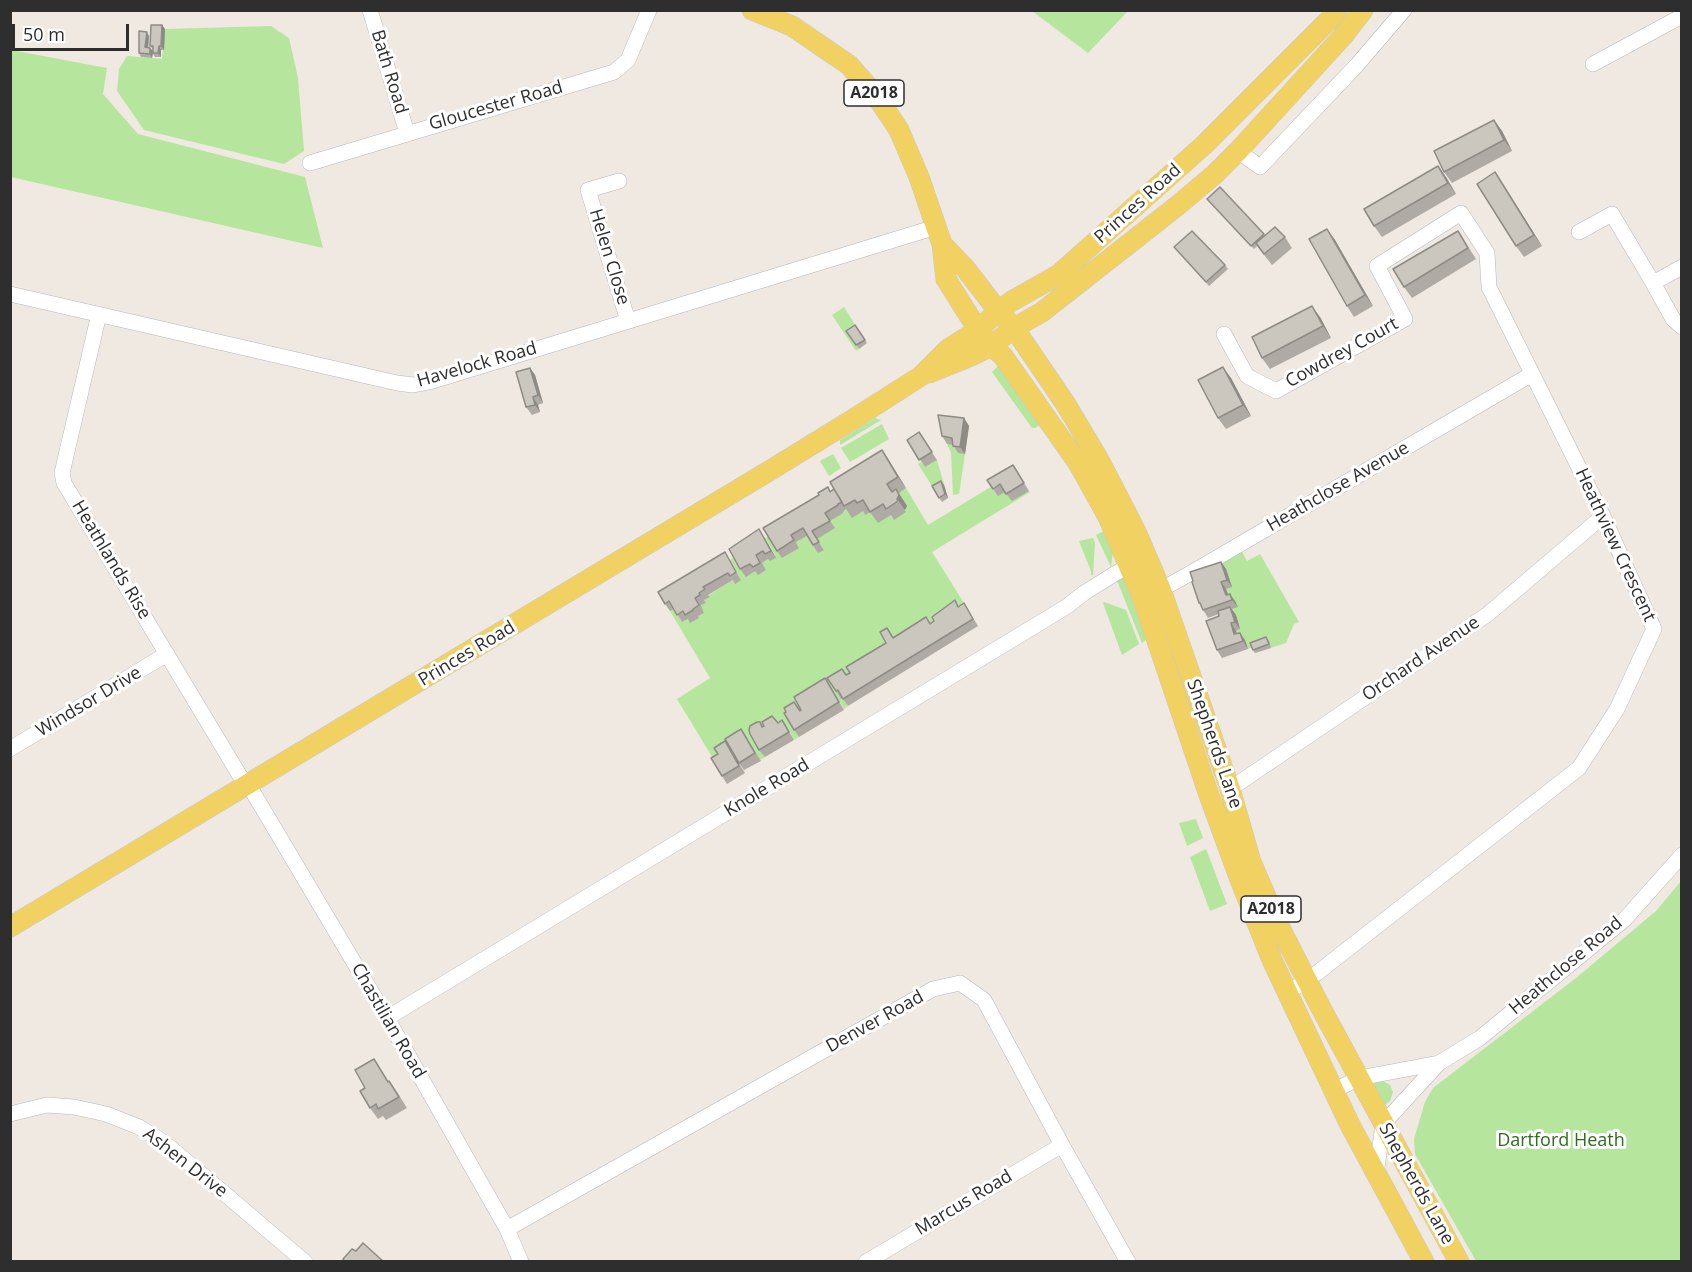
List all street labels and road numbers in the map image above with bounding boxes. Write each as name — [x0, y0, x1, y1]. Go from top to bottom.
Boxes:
street label: Bath Road — [366, 27, 412, 117]
street label: Gloucester Road — [427, 77, 565, 135]
road number: A2018 — [844, 80, 904, 106]
street label: Princes Road — [1090, 160, 1186, 248]
street label: Helen Close — [584, 206, 634, 308]
street label: Cowdrey Court — [1282, 313, 1402, 393]
street label: Havelock Road — [415, 338, 539, 392]
street label: Heathclose Avenue — [1263, 437, 1413, 537]
street label: Heathview Crescent — [1570, 465, 1660, 625]
street label: Heathlands Rise — [67, 497, 155, 623]
street label: Orchard Avenue — [1358, 612, 1484, 706]
street label: Princes Road — [415, 617, 519, 691]
street label: Windsor Drive — [33, 662, 145, 742]
street label: Shepherds Lane — [1182, 676, 1246, 812]
street label: Knole Road — [721, 754, 813, 822]
road number: A2018 — [1241, 896, 1301, 922]
street label: Heathclose Road — [1505, 912, 1627, 1020]
street label: Chastilian Road — [346, 959, 430, 1083]
street label: Denver Road — [822, 986, 928, 1058]
street label: Shepherds Lane — [1374, 1120, 1458, 1248]
street label: Ashen Drive — [139, 1123, 231, 1203]
street label: Marcus Road — [912, 1166, 1016, 1240]

